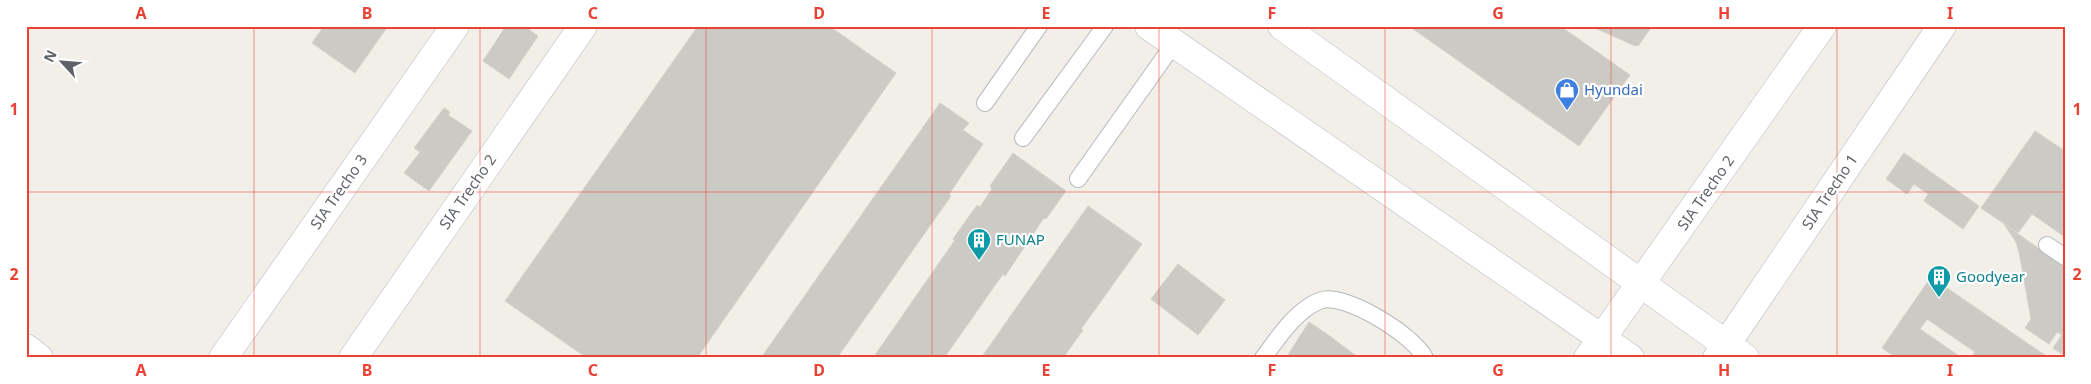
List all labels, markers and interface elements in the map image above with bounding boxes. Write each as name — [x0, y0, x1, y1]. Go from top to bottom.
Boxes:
text: A — [135, 2, 147, 24]
text: B — [362, 2, 372, 24]
text: C — [588, 2, 598, 24]
text: D — [813, 2, 825, 24]
text: E — [1042, 2, 1051, 24]
text: F — [1268, 2, 1276, 24]
text: G — [1492, 2, 1504, 24]
text: H — [1718, 2, 1730, 24]
text: I — [1947, 2, 1953, 24]
north arrow — [38, 38, 88, 88]
text: N — [39, 47, 61, 65]
shop icon: Hyundai — [1554, 77, 1580, 111]
place label: Hyundai — [1584, 79, 1643, 99]
text: 1 — [9, 98, 19, 120]
text: 1 — [2072, 98, 2082, 120]
street label: SIA Trecho 3 — [305, 150, 371, 233]
street label: SIA Trecho 2 — [434, 150, 500, 233]
street label: SIA Trecho 1 — [1797, 150, 1862, 233]
street label: SIA Trecho 2 — [1672, 151, 1738, 234]
building icon: FUNAP — [966, 227, 992, 261]
place label: FUNAP — [996, 229, 1045, 249]
text: 2 — [9, 263, 19, 285]
text: 2 — [2072, 263, 2082, 285]
building icon: Goodyear — [1926, 264, 1952, 298]
place label: Goodyear — [1956, 266, 2025, 286]
text: A — [135, 359, 147, 381]
text: B — [362, 359, 372, 381]
text: C — [588, 359, 598, 381]
text: D — [813, 359, 825, 381]
text: E — [1042, 359, 1051, 381]
text: F — [1268, 359, 1276, 381]
text: G — [1492, 359, 1504, 381]
text: H — [1718, 359, 1730, 381]
text: I — [1947, 359, 1953, 381]

